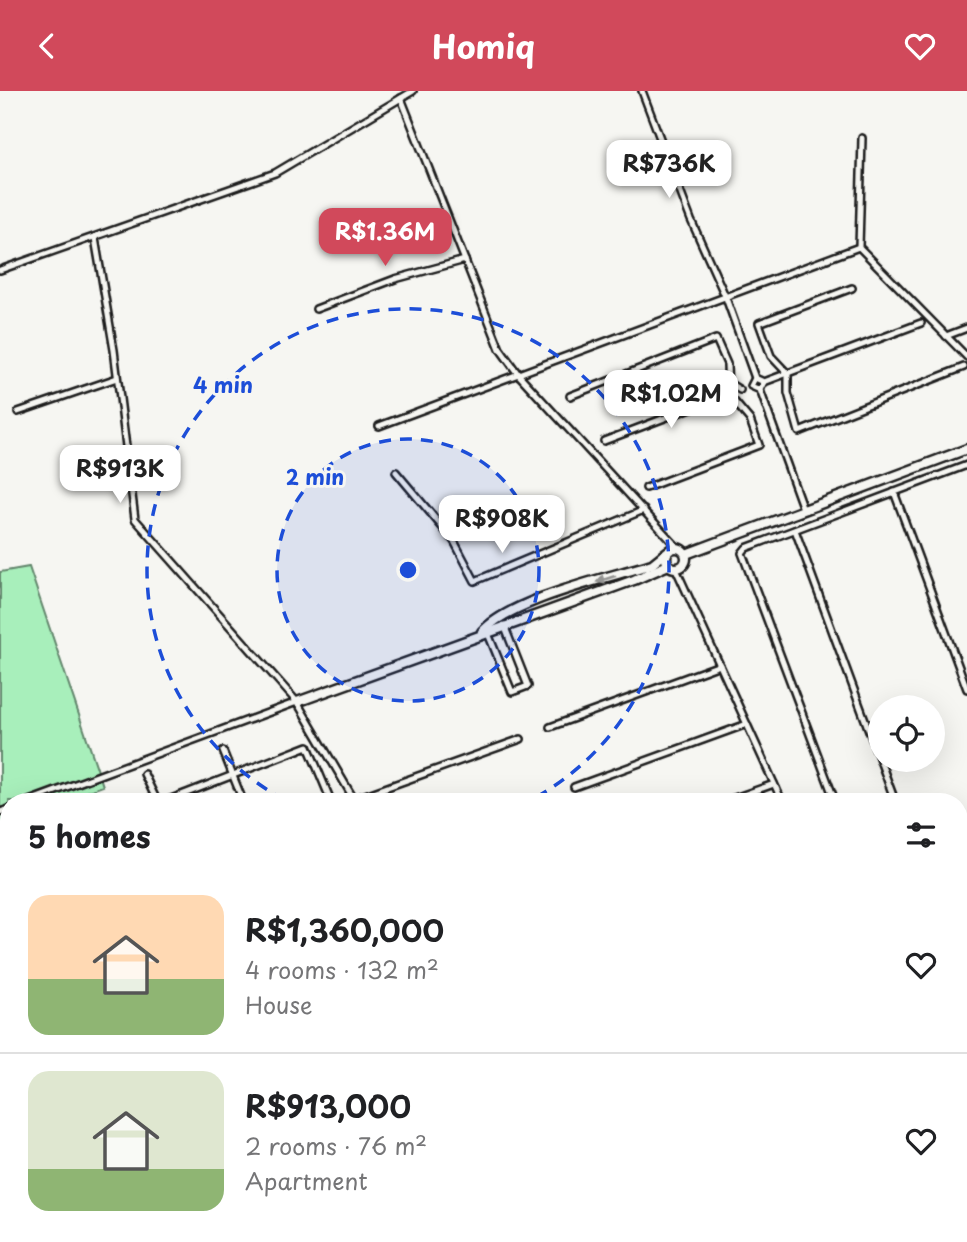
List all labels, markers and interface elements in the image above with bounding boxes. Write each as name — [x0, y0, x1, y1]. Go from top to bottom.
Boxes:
text: Homiq — [432, 22, 535, 70]
icon: back — [28, 27, 66, 65]
icon: heart — [901, 27, 939, 65]
pin: R$736K — [612, 141, 726, 200]
text: R$736K — [622, 145, 716, 180]
pin: R$1.36M — [320, 209, 450, 268]
text: R$1.36M — [335, 213, 435, 248]
text: 4 min — [193, 368, 253, 400]
pin: R$1.02M — [606, 371, 736, 430]
text: R$1.02M — [620, 375, 722, 410]
pin: R$913K — [63, 445, 177, 505]
text: R$913K — [76, 450, 164, 485]
text: 2 min — [286, 460, 344, 492]
pin: R$908K — [445, 496, 559, 555]
text: R$908K — [455, 500, 549, 535]
centre of rings — [396, 558, 420, 582]
one-way arrow — [595, 574, 616, 585]
map controls — [868, 695, 945, 772]
button: locate — [868, 695, 945, 772]
text: 5 homes — [28, 813, 151, 858]
icon: filters — [902, 816, 940, 854]
text: R$1,360,000 — [245, 907, 444, 952]
icon: home — [84, 923, 168, 1007]
icon: heart — [902, 946, 940, 984]
text: 4 rooms · 132 m² — [245, 952, 439, 987]
text: House — [245, 987, 312, 1022]
text: R$913,000 — [245, 1083, 411, 1128]
icon: home — [84, 1099, 168, 1183]
icon: heart — [902, 1122, 940, 1160]
text: 2 rooms · 76 m² — [245, 1128, 427, 1163]
text: Apartment — [245, 1163, 368, 1198]

